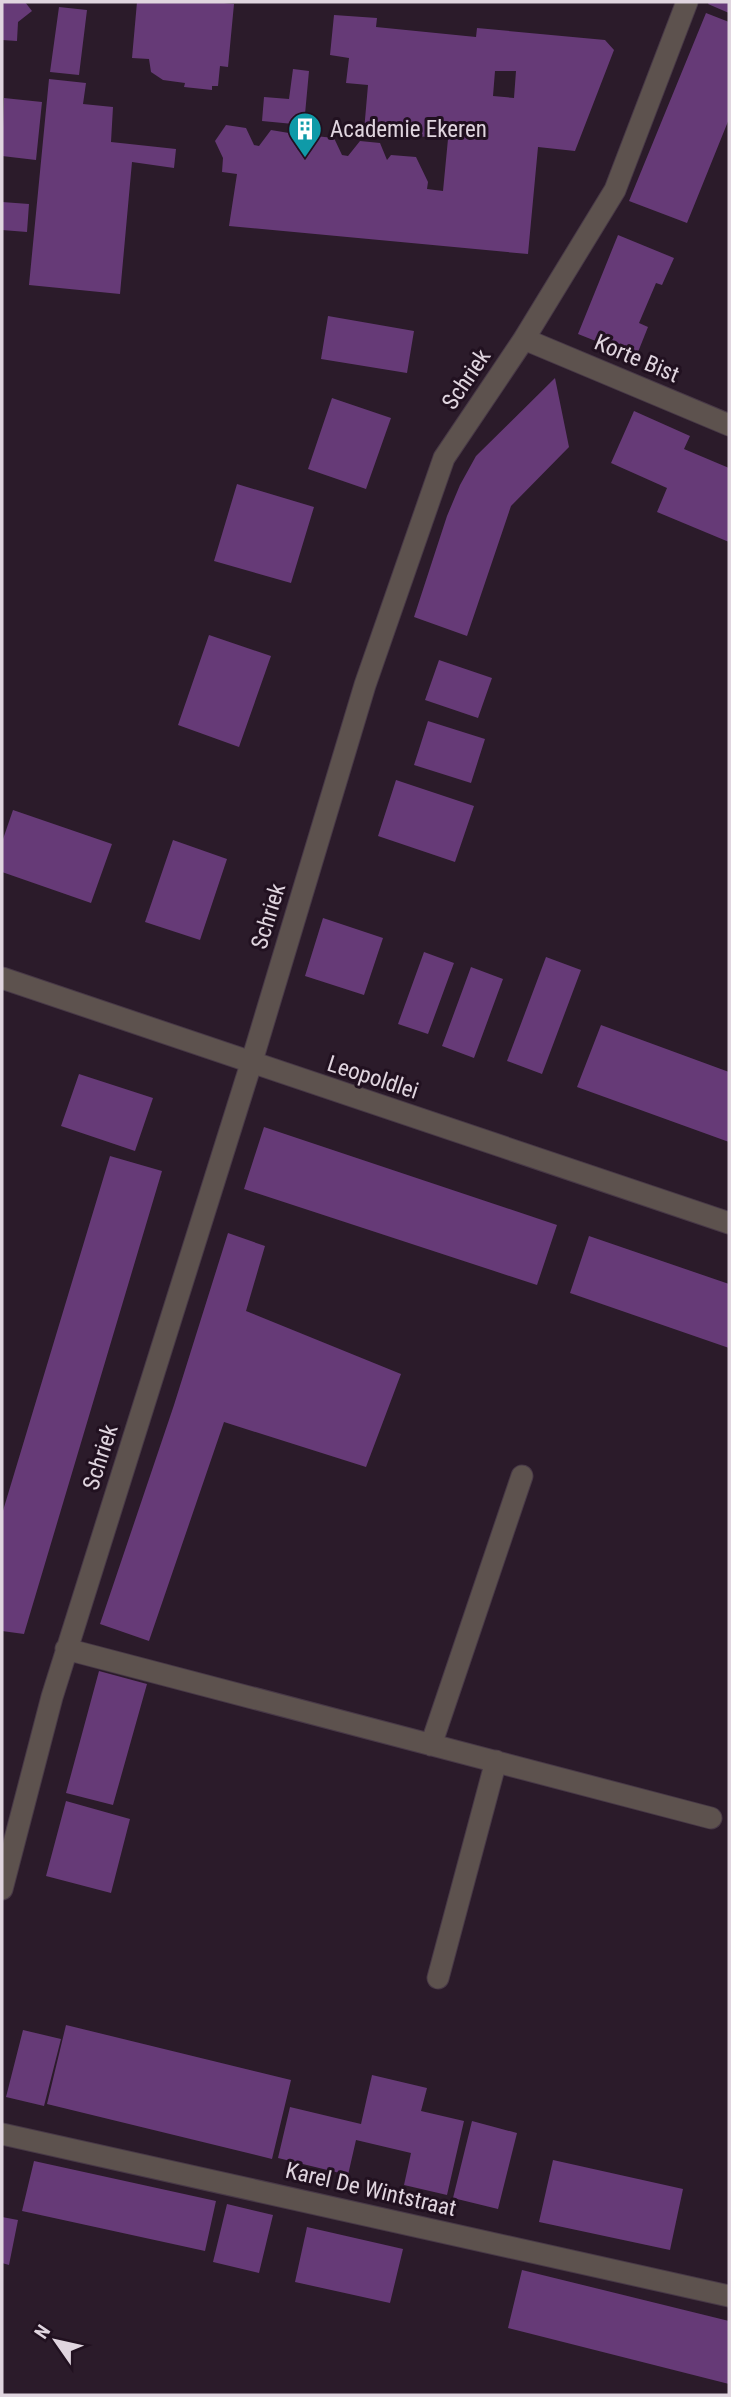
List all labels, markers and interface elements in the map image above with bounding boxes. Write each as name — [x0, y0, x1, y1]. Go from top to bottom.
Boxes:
building icon: Academie Ekeren — [286, 110, 324, 159]
place label: Academie Ekeren — [330, 116, 487, 143]
street label: Korte Bist — [590, 329, 683, 388]
street label: Schriek — [436, 343, 497, 415]
street label: Schriek — [246, 880, 291, 952]
street label: Leopoldlei — [324, 1050, 422, 1105]
street label: Schriek — [77, 1420, 124, 1493]
street label: Karel De Wintstraat — [283, 2157, 459, 2222]
north arrow — [21, 2306, 91, 2376]
text: N — [30, 2321, 55, 2343]

